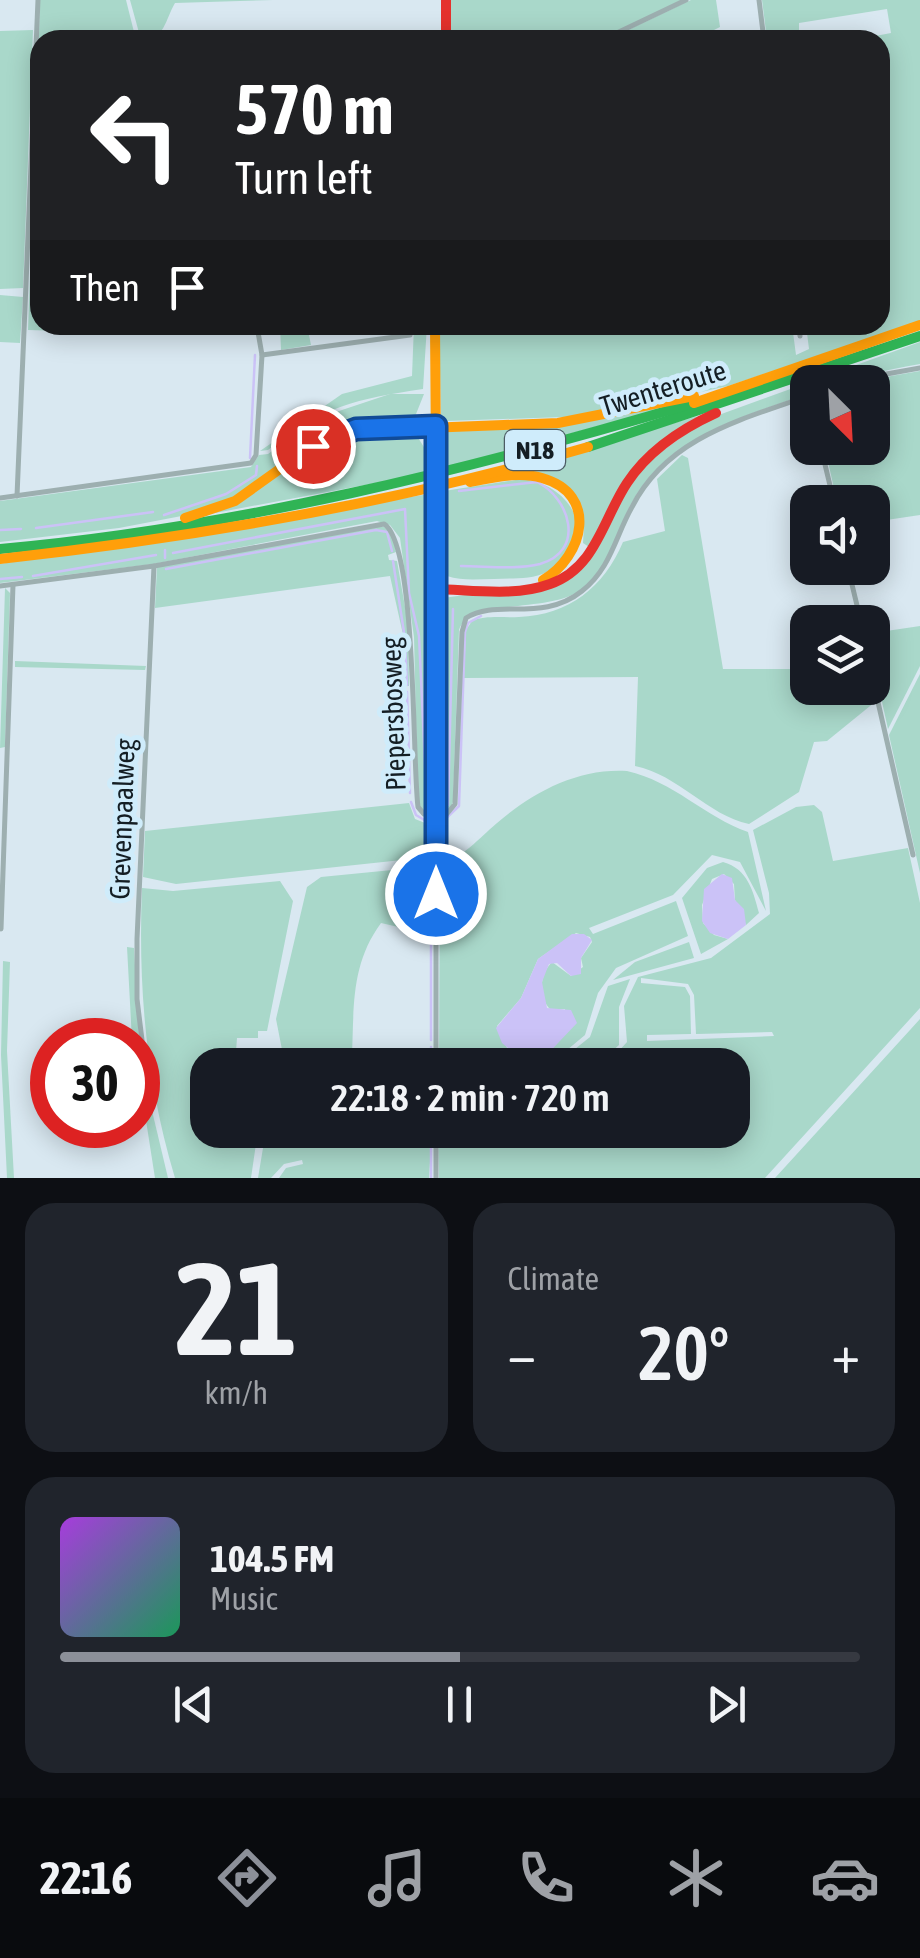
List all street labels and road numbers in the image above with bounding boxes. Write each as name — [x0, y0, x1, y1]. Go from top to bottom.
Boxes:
street label: Twenteroute — [596, 354, 730, 422]
road number: N18 — [505, 430, 565, 470]
street label: Piepersbosweg — [374, 637, 412, 791]
street label: Grevenpaalweg — [103, 738, 141, 900]

